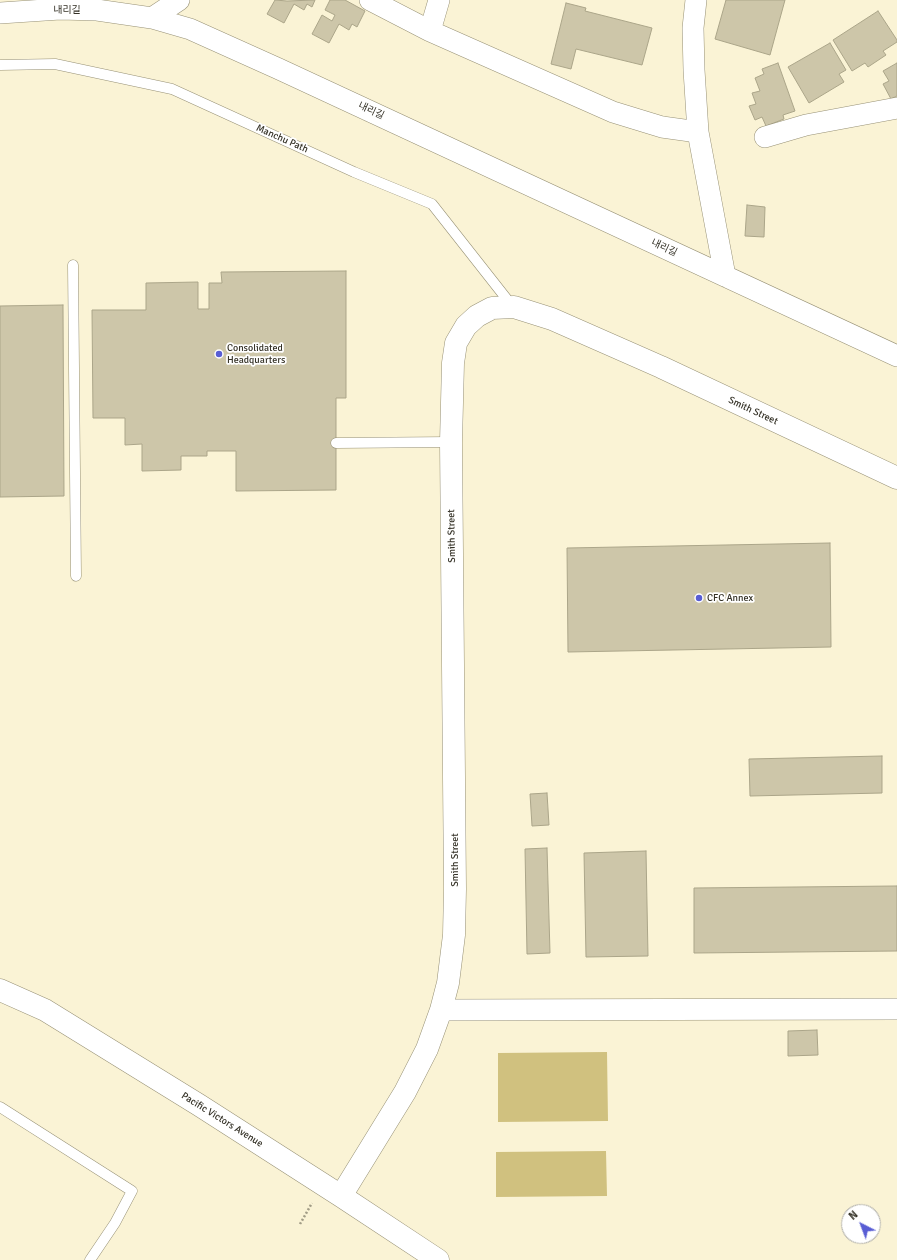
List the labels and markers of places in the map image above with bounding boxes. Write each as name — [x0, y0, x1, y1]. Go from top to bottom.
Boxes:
place label: Consolidated Headquarters — [227, 342, 285, 366]
marker: Consolidated Headquarters — [214, 349, 224, 359]
place label: CFC Annex — [707, 592, 753, 604]
marker: CFC Annex — [694, 593, 704, 603]

